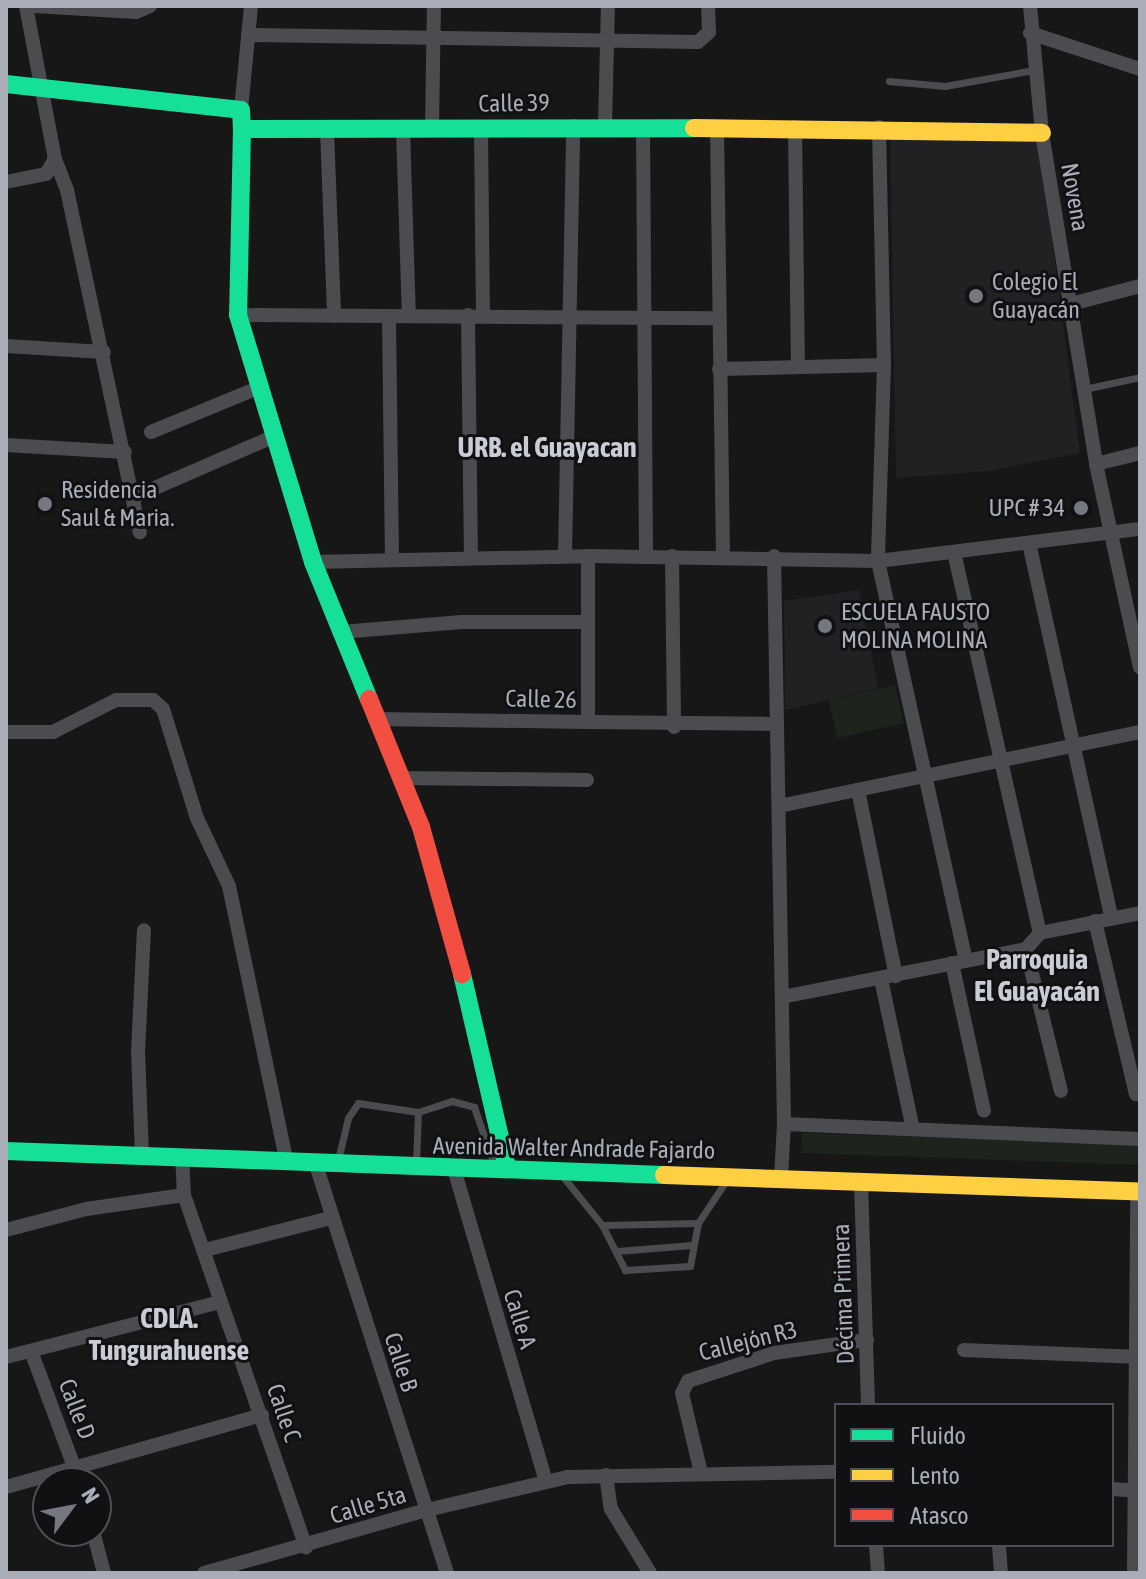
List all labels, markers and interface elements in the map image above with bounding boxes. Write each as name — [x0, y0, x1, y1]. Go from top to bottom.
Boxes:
street label: Calle 39 — [478, 88, 550, 118]
street label: Novena — [1055, 161, 1095, 233]
place label: Colegio El Guayacán — [992, 268, 1080, 324]
marker: Colegio El Guayacán — [967, 287, 985, 305]
district label: URB. el Guayacan — [457, 430, 637, 464]
place label: Residencia Saul & Maria. — [61, 476, 175, 532]
place label: UPC # 34 — [989, 494, 1065, 522]
marker: Residencia Saul & Maria. — [36, 495, 54, 513]
marker: UPC # 34 — [1072, 499, 1090, 517]
place label: ESCUELA FAUSTO MOLINA MOLINA — [841, 598, 990, 654]
marker: ESCUELA FAUSTO MOLINA MOLINA — [816, 617, 834, 635]
street label: Calle 26 — [505, 684, 577, 714]
district label: Parroquia El Guayacán — [974, 942, 1100, 1008]
street label: Avenida Walter Andrade Fajardo — [433, 1131, 715, 1165]
street label: Décima Primera — [826, 1223, 860, 1365]
street label: Calle A — [497, 1286, 543, 1352]
district label: CDLA. Tungurahuense — [89, 1301, 249, 1367]
street label: Callejón R3 — [696, 1315, 800, 1367]
street label: Calle B — [378, 1329, 424, 1395]
street label: Calle D — [52, 1375, 102, 1443]
street label: Calle C — [261, 1380, 307, 1446]
legend — [834, 1403, 1114, 1547]
text: Fluido — [910, 1422, 966, 1449]
text: Lento — [910, 1462, 960, 1489]
north arrow — [32, 1467, 112, 1547]
street label: Calle 5ta — [327, 1480, 409, 1530]
text: N — [76, 1483, 105, 1508]
text: Atasco — [910, 1502, 968, 1529]

